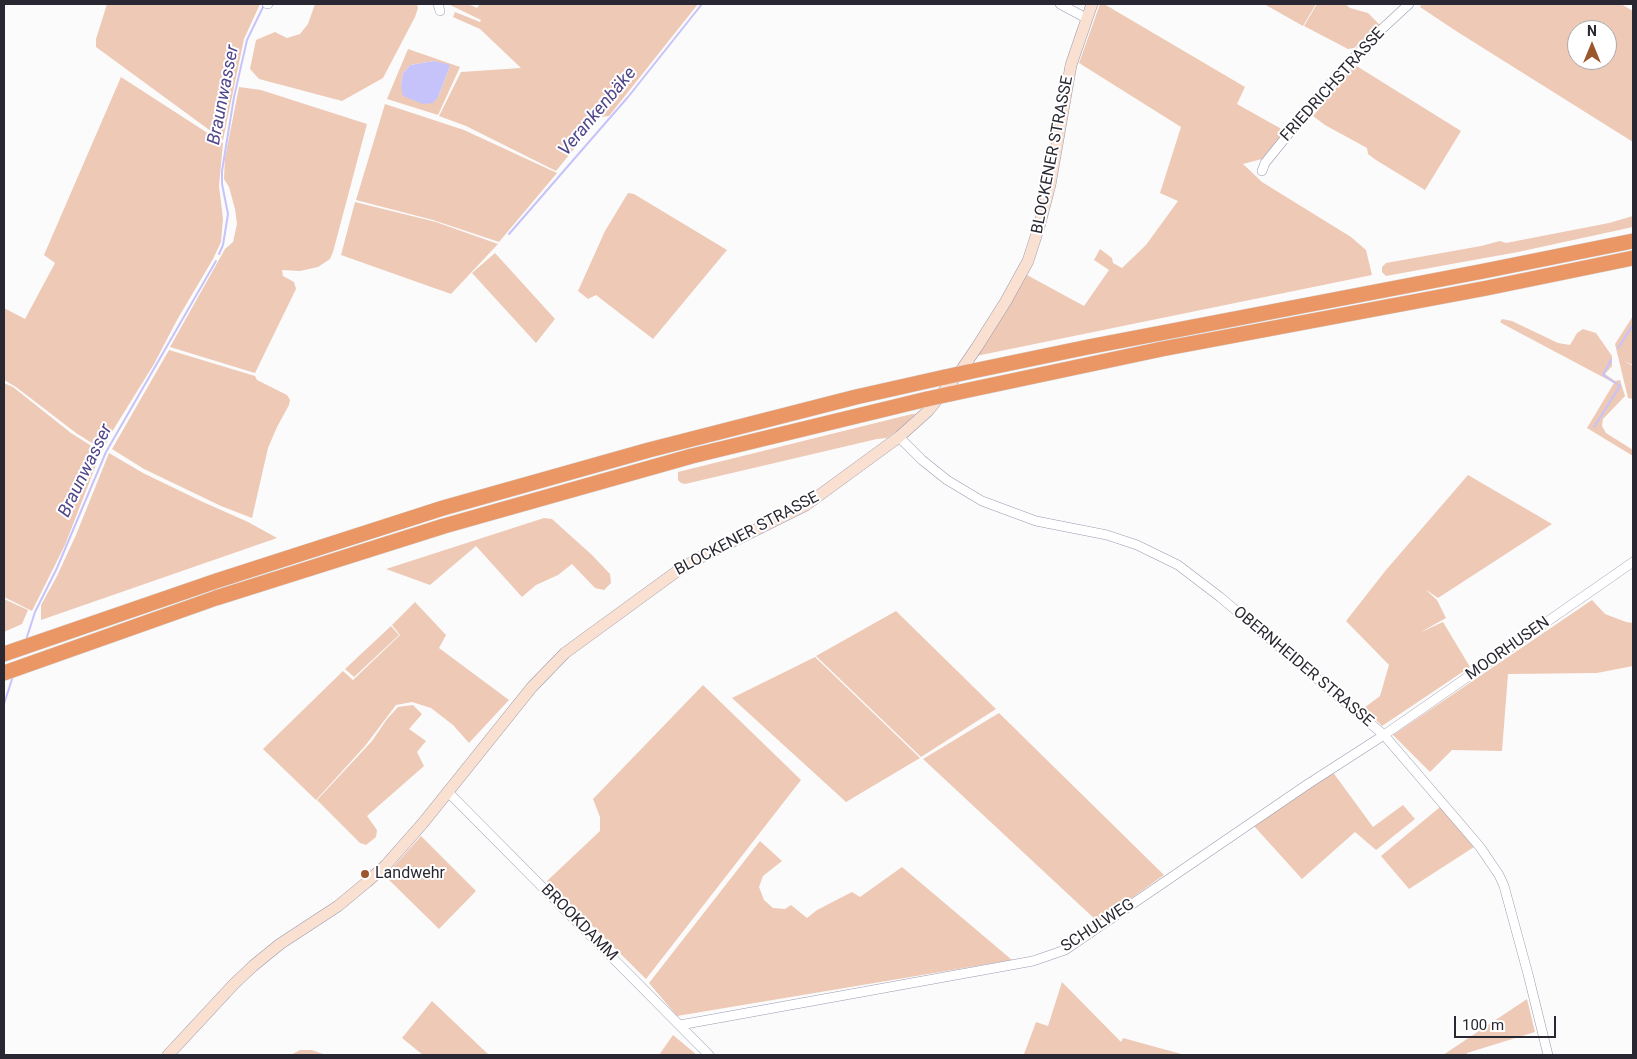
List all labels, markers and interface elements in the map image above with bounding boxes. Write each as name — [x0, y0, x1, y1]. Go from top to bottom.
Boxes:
north arrow — [1567, 20, 1617, 70]
text: N — [1587, 23, 1597, 39]
street label: FRIEDRICHSTRASSE — [1277, 24, 1389, 146]
water label: Braunwasser — [204, 43, 244, 147]
water label: Verankenbäke — [555, 63, 641, 161]
street label: BLOCKENER STRASSE — [1028, 74, 1078, 236]
water label: Braunwasser — [54, 421, 118, 521]
street label: BLOCKENER STRASSE — [672, 488, 822, 580]
street label: OBERNHEIDER STRASSE — [1229, 603, 1377, 731]
street label: MOORHUSEN — [1463, 613, 1553, 685]
place label: Landwehr — [375, 864, 445, 884]
marker: Landwehr — [359, 868, 371, 880]
street label: BROOKDAMM — [537, 881, 621, 965]
street label: SCHULWEG — [1058, 895, 1138, 957]
scale bar — [1457, 1006, 1560, 1038]
text: 100 m — [1462, 1016, 1504, 1034]

